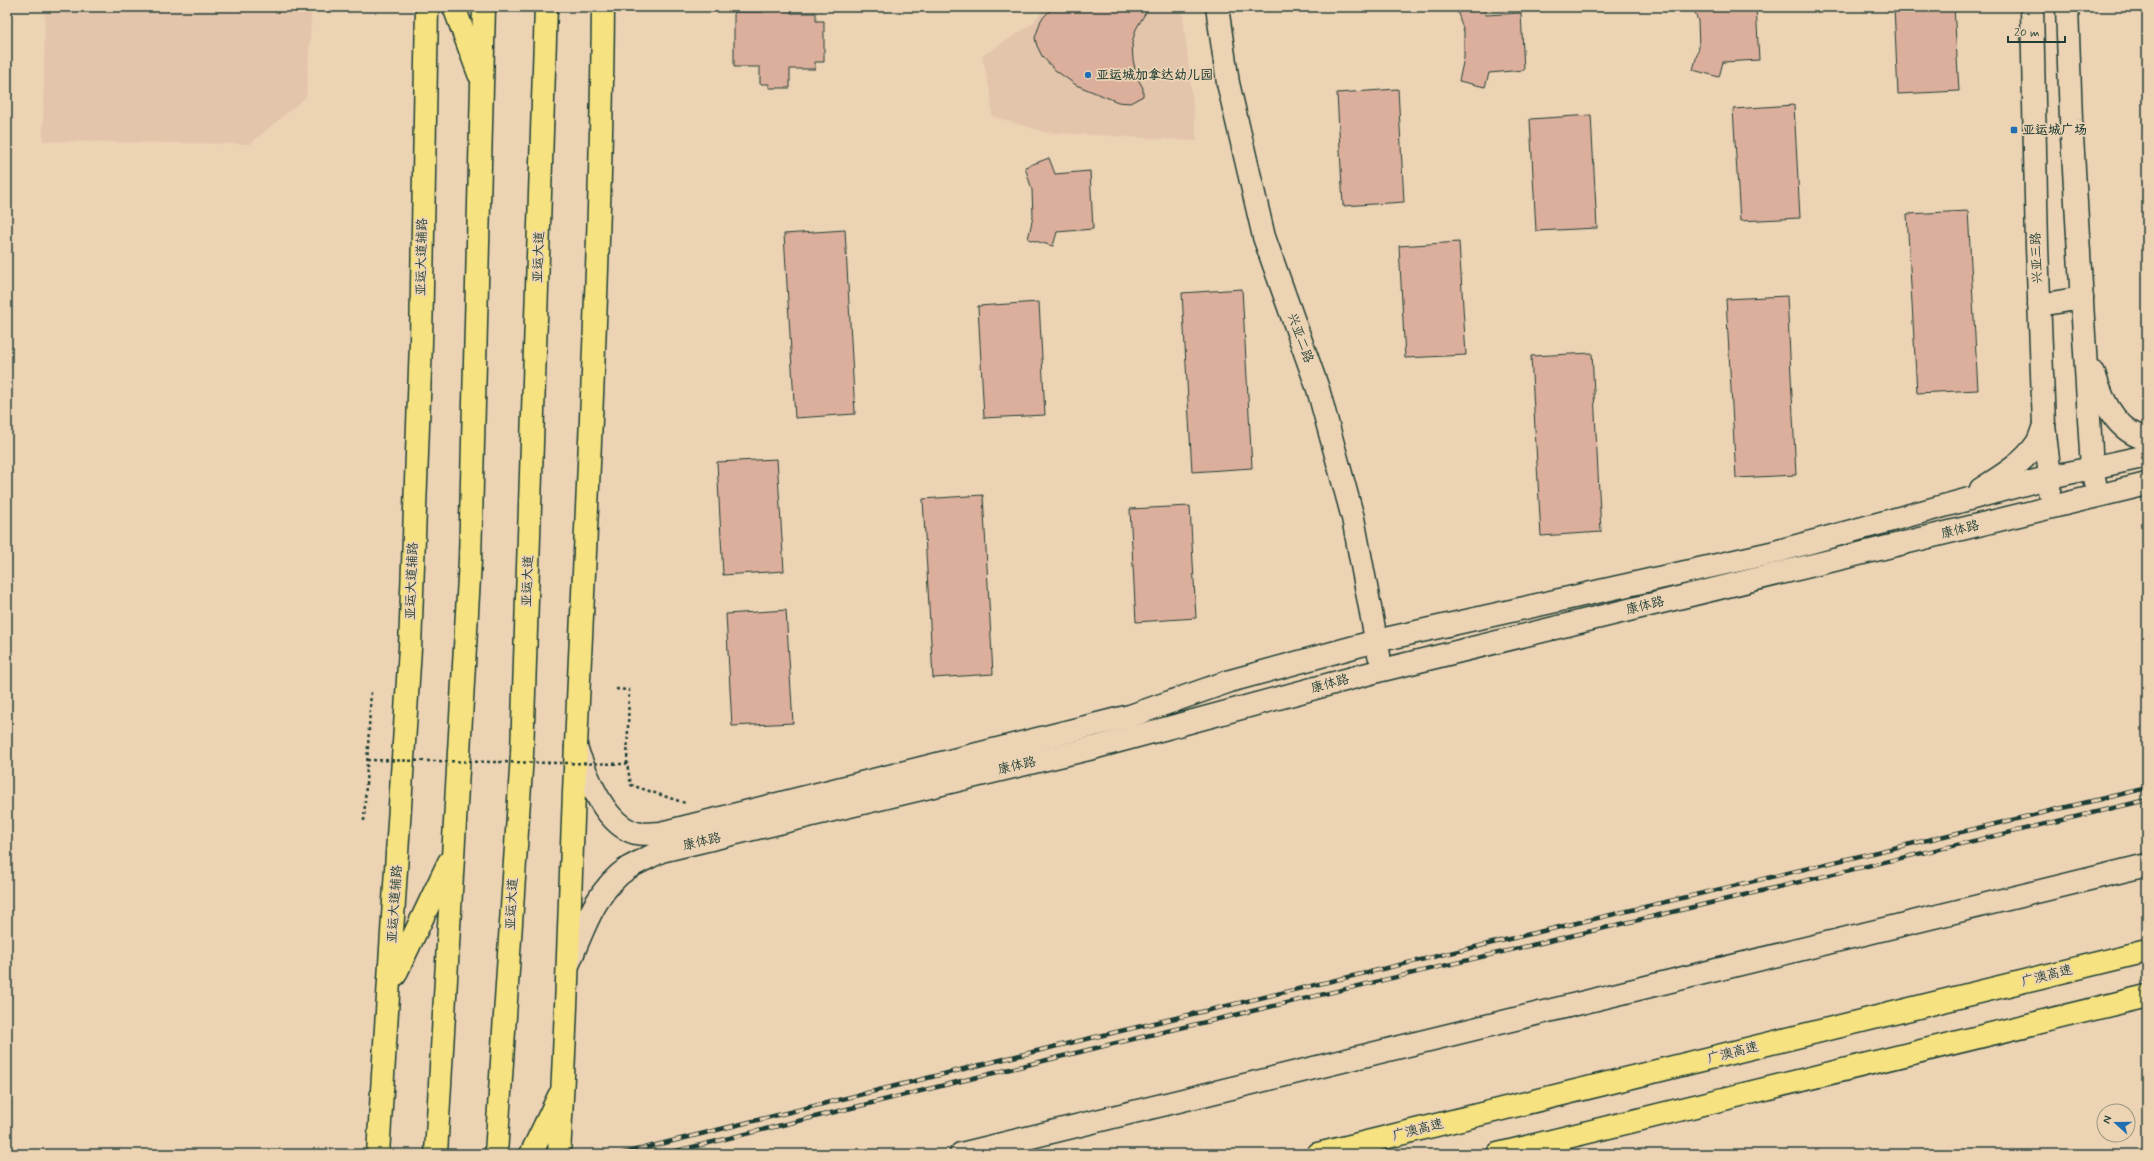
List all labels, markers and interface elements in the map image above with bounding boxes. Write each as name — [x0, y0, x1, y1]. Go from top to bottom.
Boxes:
scale bar — [2008, 18, 2065, 44]
text: 20 m — [2014, 25, 2040, 41]
place label: 亚运城加拿达幼儿园 — [1096, 67, 1213, 84]
marker: 亚运城加拿达幼儿园 — [1083, 70, 1093, 80]
place label: 亚运城广场 — [2022, 122, 2087, 139]
marker: 亚运城广场 — [2009, 125, 2019, 135]
street label: 亚运大道辅路 — [413, 218, 431, 296]
street label: 亚运大道 — [530, 231, 548, 283]
street label: 兴亚三路 — [2028, 232, 2046, 284]
street label: 兴亚二路 — [1283, 311, 1317, 365]
street label: 康体路 — [1939, 517, 1981, 543]
street label: 亚运大道辅路 — [402, 542, 422, 620]
street label: 亚运大道 — [519, 555, 537, 607]
street label: 康体路 — [1624, 593, 1666, 619]
street label: 康体路 — [1309, 671, 1351, 697]
street label: 康体路 — [996, 753, 1038, 779]
street label: 康体路 — [681, 829, 723, 855]
street label: 亚运大道辅路 — [384, 864, 406, 944]
street label: 亚运大道 — [502, 878, 522, 930]
street label: 广澳高速 — [2020, 961, 2074, 991]
street label: 广澳高速 — [1706, 1038, 1760, 1068]
north arrow — [2096, 1103, 2136, 1143]
text: N — [2100, 1114, 2115, 1126]
street label: 广澳高速 — [1391, 1115, 1445, 1145]

